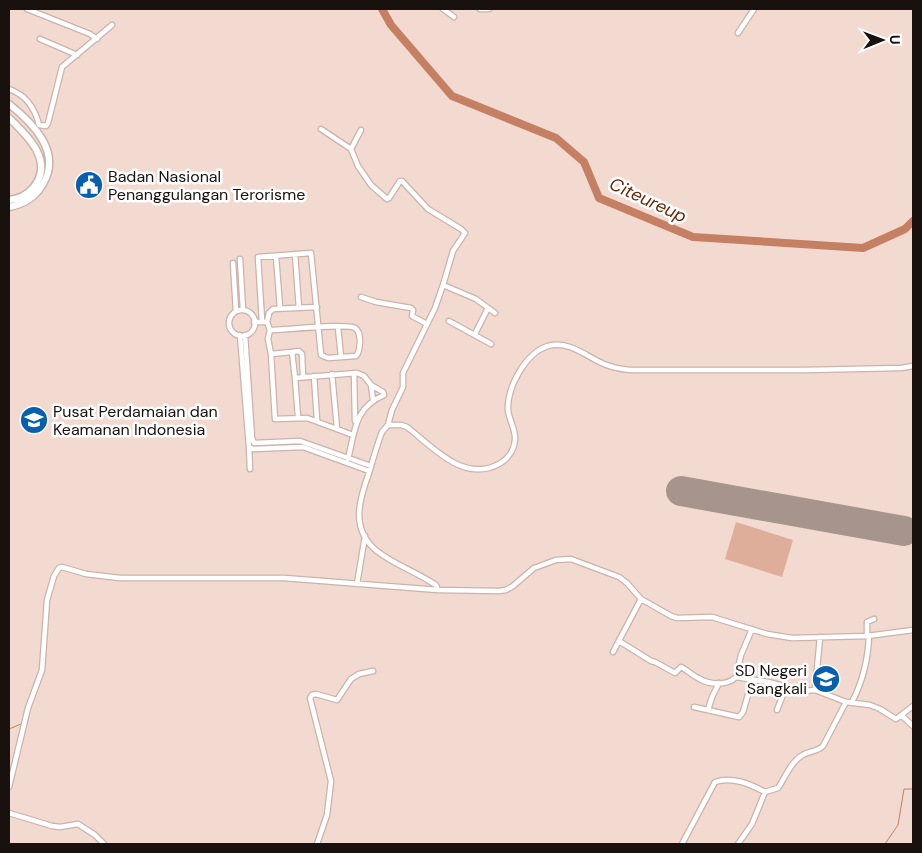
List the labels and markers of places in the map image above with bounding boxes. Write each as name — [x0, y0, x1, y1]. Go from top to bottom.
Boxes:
place label: Badan Nasional Penanggulangan Terorisme — [108, 166, 305, 205]
public building icon: Badan Nasional Penanggulangan Terorisme — [74, 170, 104, 200]
place label: Pusat Perdamaian dan Keamanan Indonesia — [53, 401, 218, 440]
school or university icon: Pusat Perdamaian dan Keamanan Indonesia — [19, 405, 49, 435]
place label: SD Negeri Sangkali — [735, 660, 807, 699]
school or university icon: SD Negeri Sangkali — [811, 664, 841, 694]

